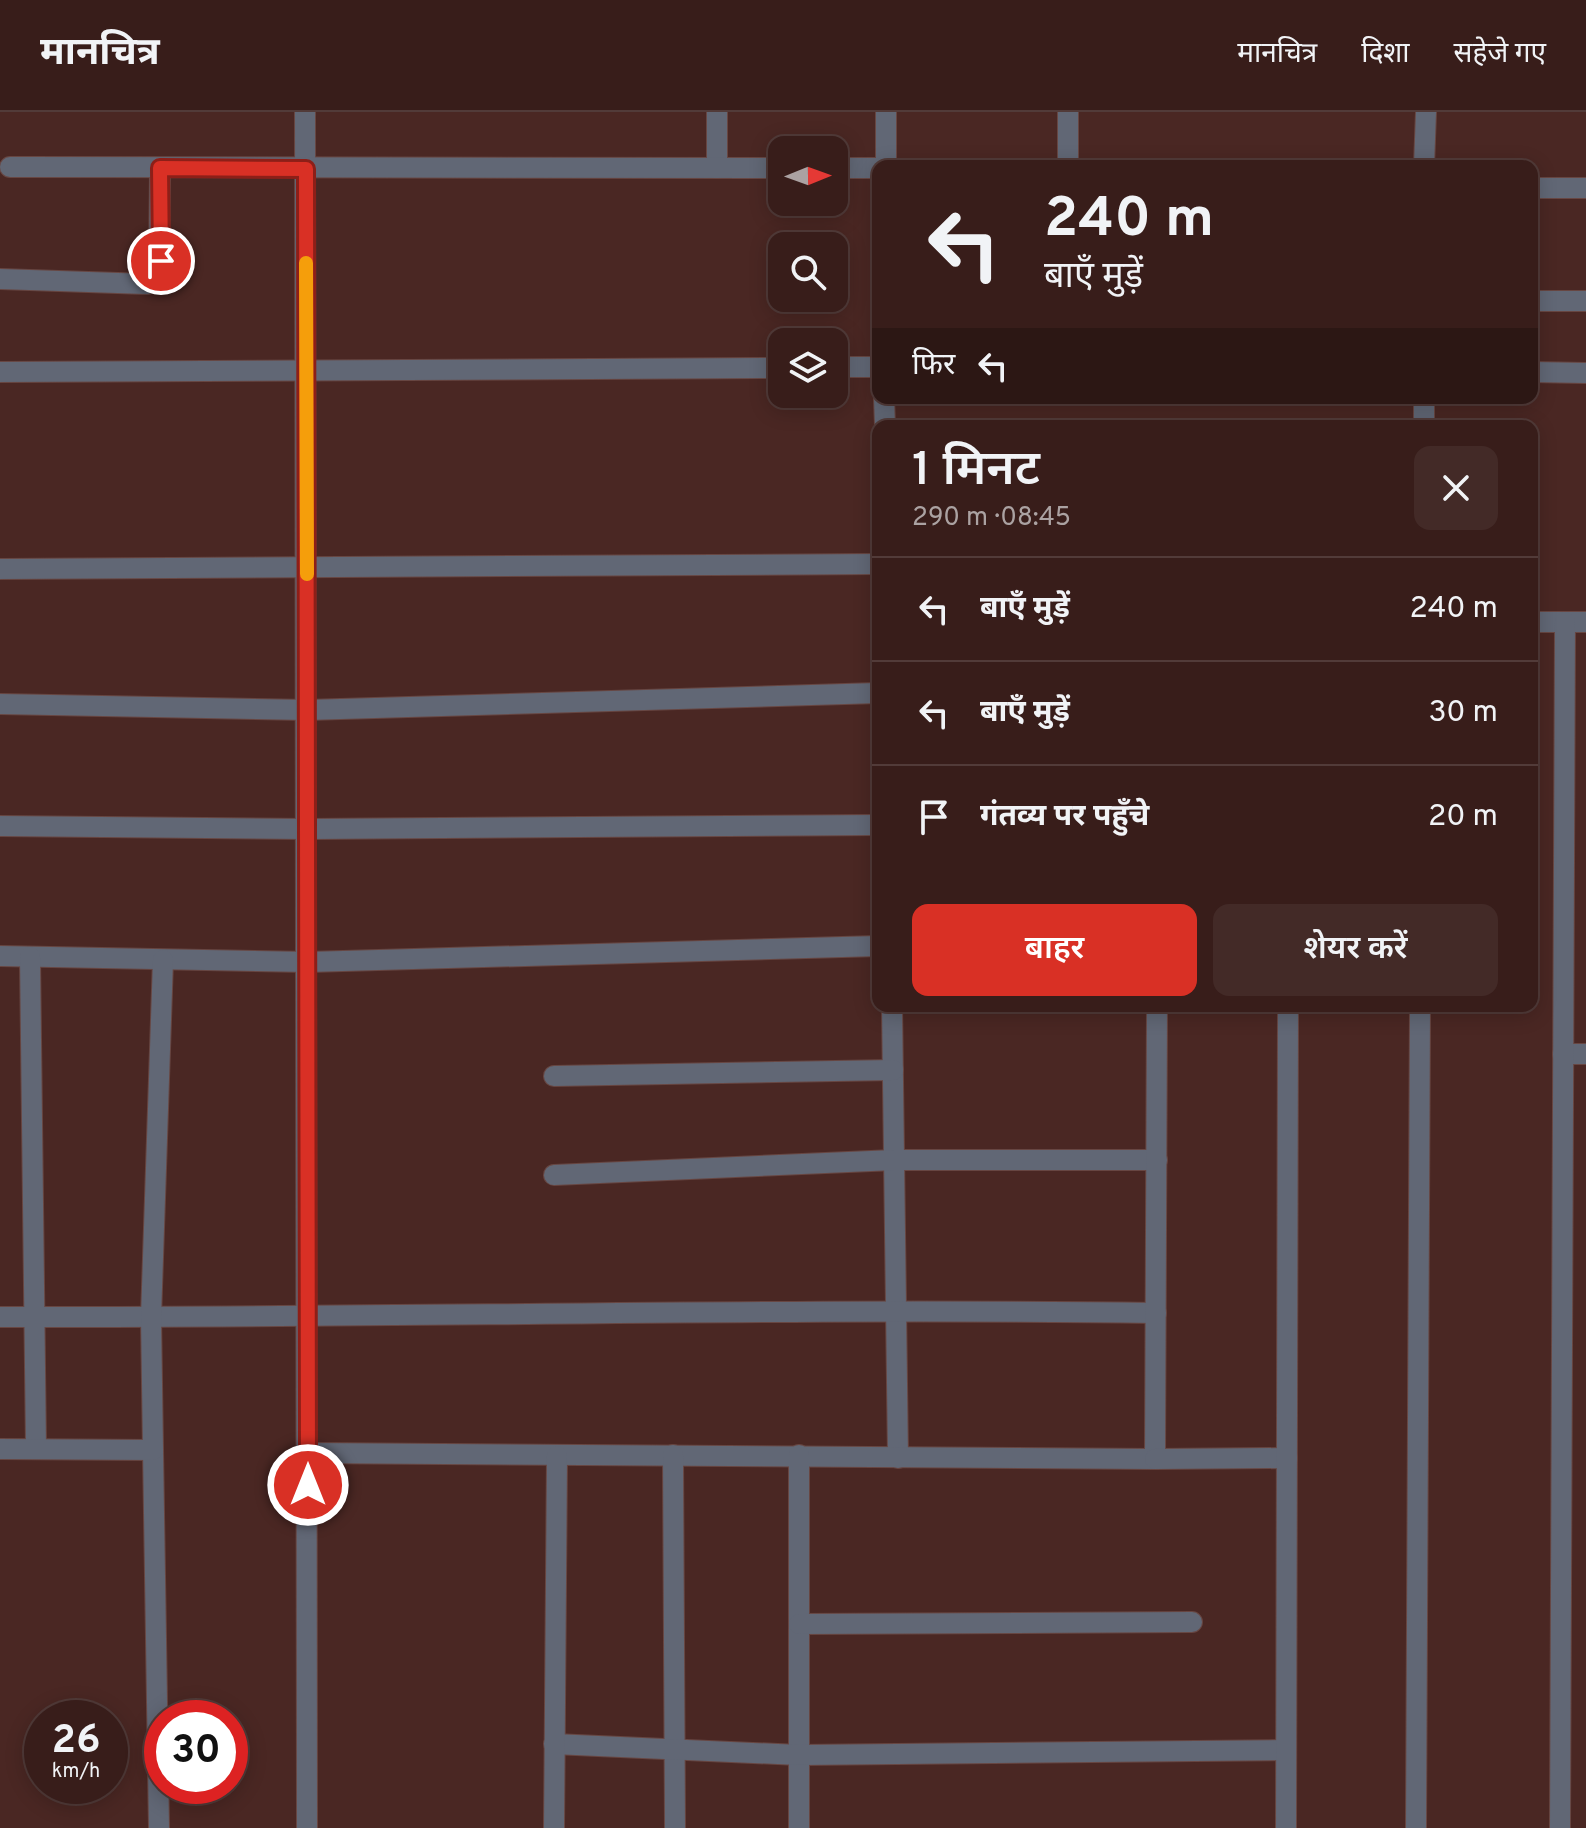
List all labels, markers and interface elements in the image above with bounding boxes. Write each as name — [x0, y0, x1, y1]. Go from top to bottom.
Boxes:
text: मानचित्र — [40, 30, 160, 79]
text: मानचित्र — [1237, 37, 1317, 73]
text: दिशा — [1361, 37, 1410, 73]
text: सहेजे गए — [1454, 37, 1546, 73]
north arrow — [768, 136, 848, 216]
map controls — [768, 136, 848, 408]
text: 240 m — [1044, 186, 1214, 256]
icon: left — [912, 192, 1016, 296]
pin — [127, 227, 195, 295]
button: search — [768, 232, 848, 312]
icon: arrive — [139, 239, 183, 283]
text: बाएँ मुड़ें — [1044, 255, 1143, 301]
button: layers — [768, 328, 848, 408]
icon: left — [971, 344, 1015, 388]
text: फिर — [912, 348, 955, 385]
text: 1 मिनट — [912, 442, 1040, 502]
button: close — [1414, 446, 1498, 530]
text: 290 m · 08:45 — [912, 502, 1071, 535]
icon: left — [912, 587, 956, 631]
text: बाएँ मुड़ें — [980, 591, 1070, 628]
text: 240 m — [1410, 591, 1498, 628]
icon: left — [912, 691, 956, 735]
text: बाएँ मुड़ें — [980, 695, 1070, 732]
text: 30 m — [1429, 695, 1498, 732]
icon: arrive — [912, 795, 956, 839]
text: गंतव्य पर पहुँचे — [980, 799, 1149, 836]
text: 20 m — [1428, 799, 1498, 836]
button: बाहर — [912, 904, 1197, 996]
button: शेयर करें — [1213, 904, 1498, 996]
position arrow — [266, 1443, 350, 1527]
speed limit sign: 30 — [144, 1700, 248, 1804]
text: 26 — [51, 1717, 101, 1767]
text: km/h — [52, 1759, 100, 1785]

